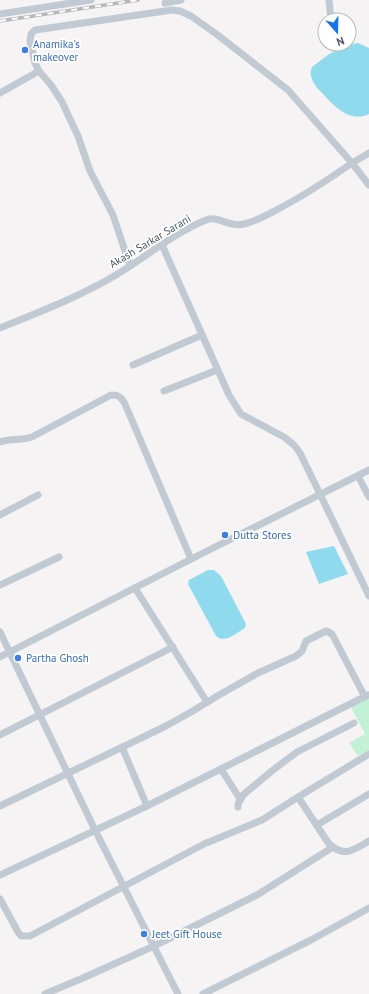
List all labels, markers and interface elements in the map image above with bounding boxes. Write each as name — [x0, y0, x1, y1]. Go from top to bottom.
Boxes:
north arrow — [317, 12, 357, 52]
text: N — [335, 34, 346, 49]
place label: Anamika's makeover — [33, 37, 80, 64]
marker: Anamika's makeover — [20, 45, 30, 55]
street label: Akash Sarkar Sarani — [107, 211, 193, 271]
place label: Dutta Stores — [233, 528, 292, 542]
marker: Dutta Stores — [220, 530, 230, 540]
place label: Partha Ghosh — [26, 651, 89, 665]
marker: Partha Ghosh — [13, 653, 23, 663]
place label: Jeet Gift House — [151, 927, 222, 941]
marker: Jeet Gift House — [139, 929, 149, 939]

